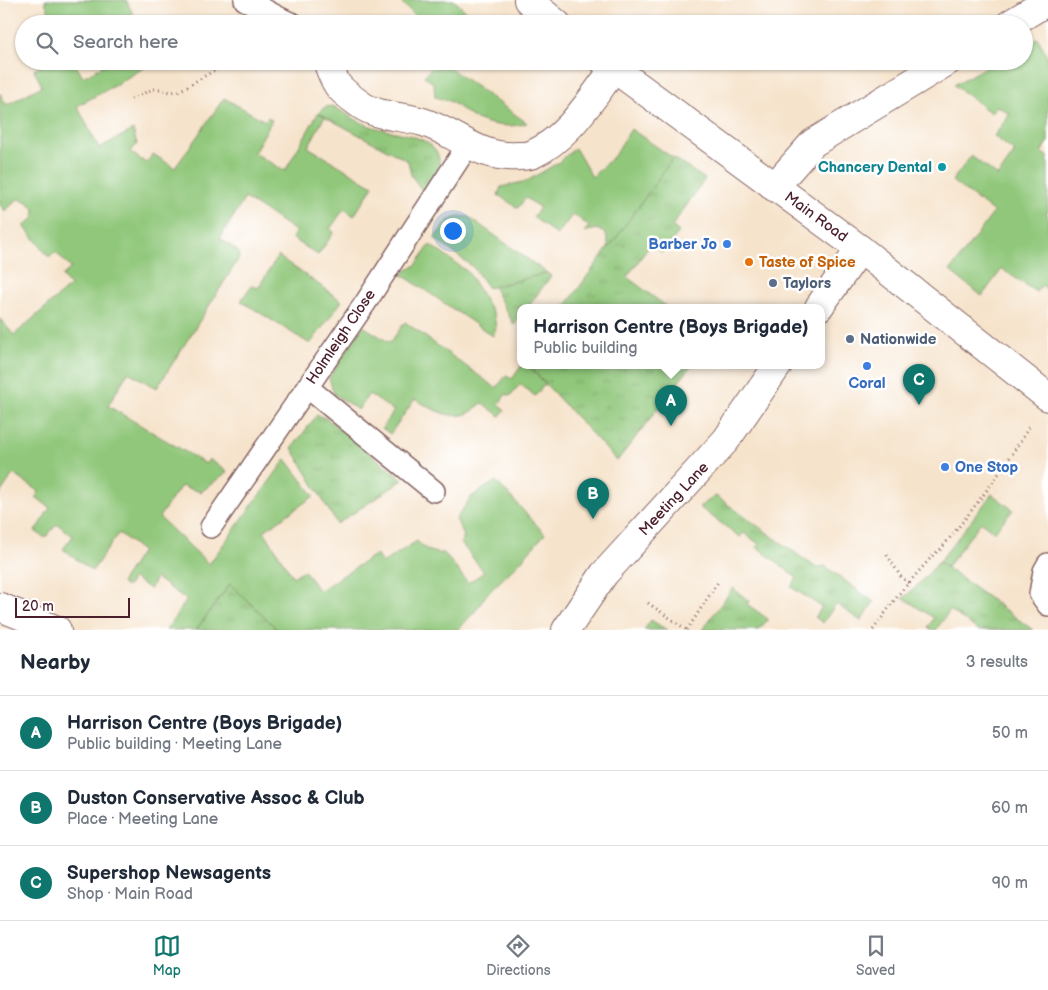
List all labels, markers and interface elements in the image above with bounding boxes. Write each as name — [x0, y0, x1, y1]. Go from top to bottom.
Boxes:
search box — [15, 15, 1033, 70]
icon: search — [33, 29, 61, 57]
text: Search here — [73, 31, 178, 54]
place label: Chancery Dental — [818, 158, 932, 177]
marker: Chancery Dental — [936, 161, 948, 173]
street label: Main Road — [781, 188, 851, 246]
your location — [440, 218, 466, 244]
place label: Barber Jo — [648, 235, 717, 254]
marker: Barber Jo — [721, 238, 733, 250]
place label: Taste of Spice — [759, 253, 856, 272]
marker: Taste of Spice — [743, 256, 755, 268]
place label: Taylors — [783, 274, 831, 293]
marker: Taylors — [767, 277, 779, 289]
street label: Holmleigh Close — [302, 286, 380, 388]
popup — [517, 304, 825, 369]
text: Harrison Centre (Boys Brigade) — [533, 316, 809, 339]
place label: Nationwide — [860, 330, 937, 349]
marker: Nationwide — [844, 333, 856, 345]
text: Public building — [533, 339, 638, 358]
marker: Coral — [861, 360, 873, 372]
pin: C — [903, 364, 935, 405]
place label: Coral — [848, 374, 886, 393]
pin: A — [655, 385, 687, 426]
street label: Meeting Lane — [635, 458, 713, 540]
place label: One Stop — [955, 458, 1018, 477]
marker: One Stop — [939, 461, 951, 473]
pin: B — [577, 478, 609, 519]
scale bar — [15, 595, 130, 618]
text: 20 m — [22, 598, 54, 615]
text: Nearby — [20, 650, 90, 675]
text: 3 results — [966, 653, 1028, 672]
text: Harrison Centre (Boys Brigade) — [67, 712, 342, 735]
text: A — [31, 724, 41, 743]
text: 50 m — [992, 724, 1028, 743]
text: Public building · Meeting Lane — [67, 735, 282, 754]
text: Duston Conservative Assoc & Club — [67, 787, 365, 810]
text: B — [30, 799, 42, 818]
text: 60 m — [991, 799, 1028, 818]
text: Place · Meeting Lane — [67, 810, 218, 829]
text: Supershop Newsagents — [67, 862, 271, 885]
text: C — [30, 874, 42, 893]
text: 90 m — [992, 874, 1028, 893]
text: Shop · Main Road — [67, 885, 193, 904]
tab: Map — [153, 932, 181, 979]
tab: Directions — [486, 932, 551, 979]
tab: Saved — [856, 932, 895, 979]

